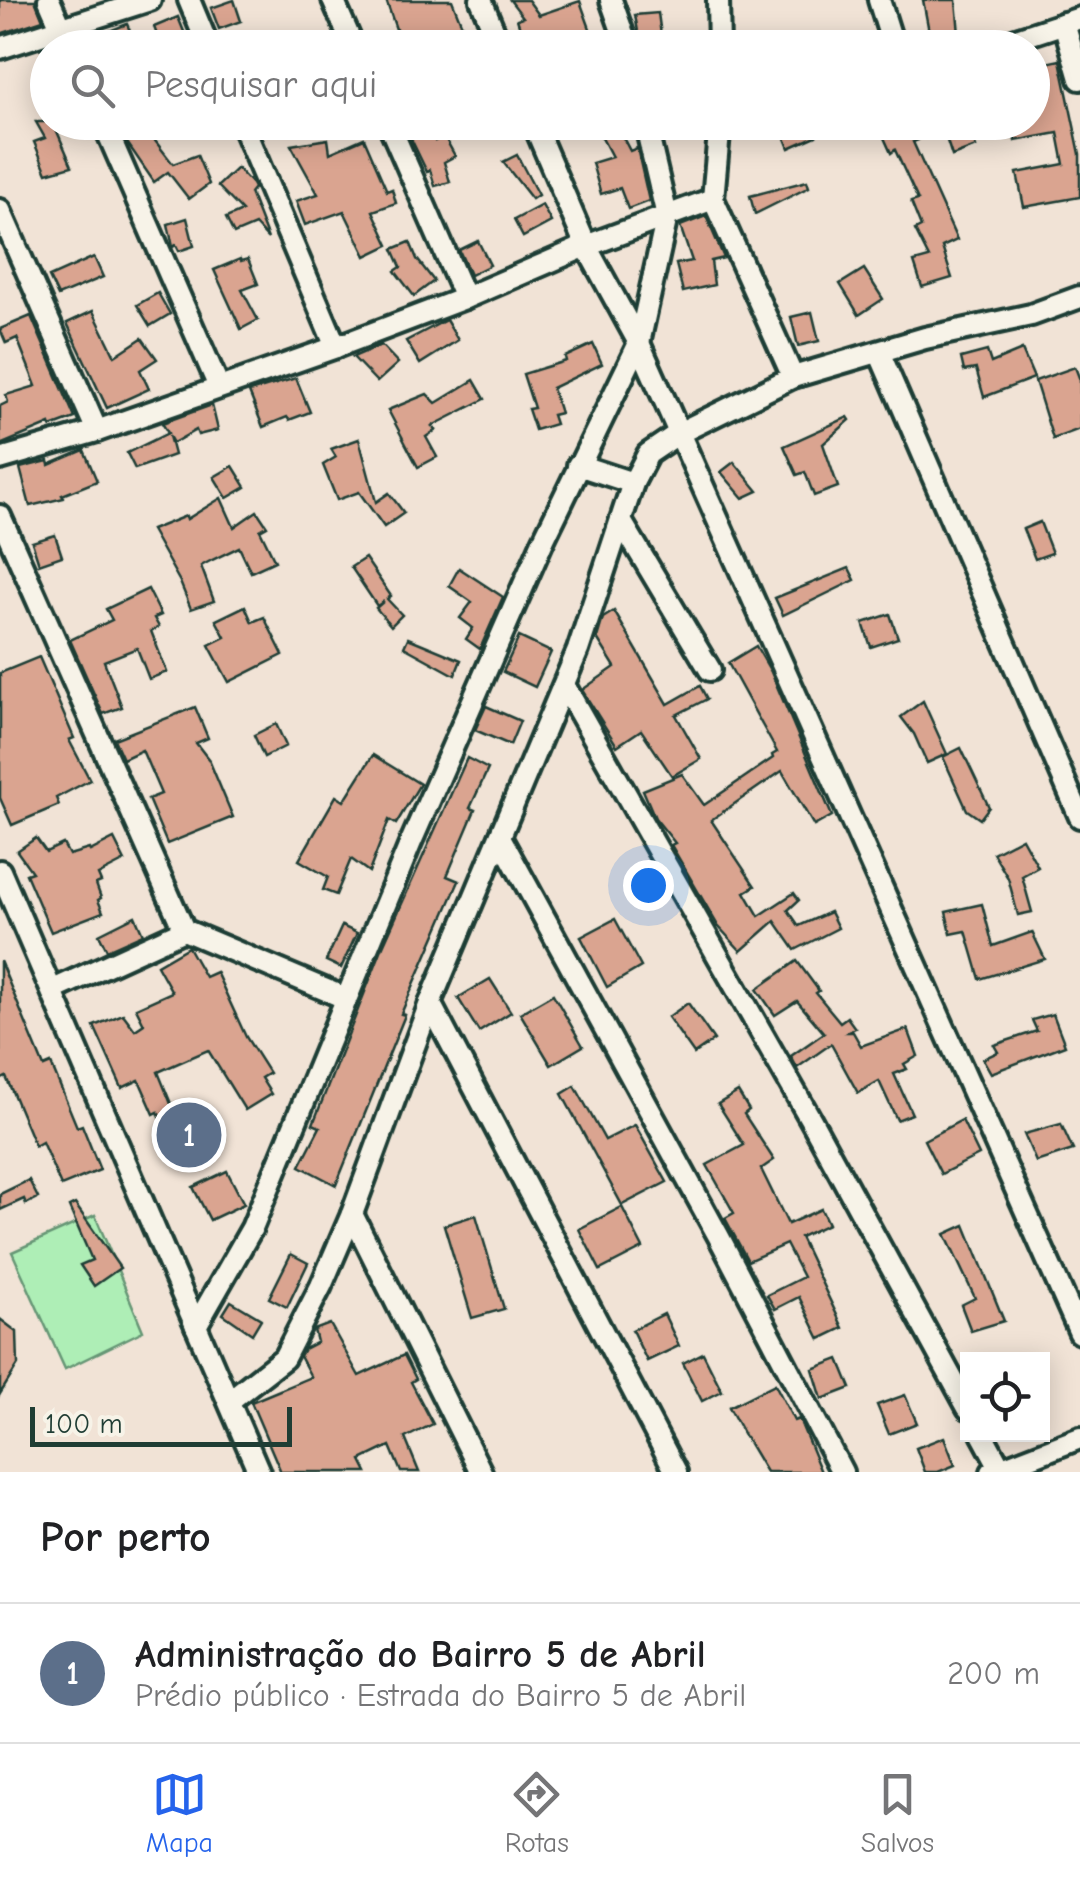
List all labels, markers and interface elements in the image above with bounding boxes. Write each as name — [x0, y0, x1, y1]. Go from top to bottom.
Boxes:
search box — [30, 30, 1050, 140]
icon: search — [65, 58, 120, 113]
text: Pesquisar aqui — [145, 63, 377, 107]
your location — [623, 860, 674, 911]
pin: 1 — [156, 1098, 222, 1172]
map controls — [960, 1352, 1050, 1442]
button: locate — [960, 1352, 1050, 1442]
scale bar — [30, 1402, 292, 1446]
text: 100 m — [45, 1408, 123, 1440]
text: Por perto — [40, 1513, 211, 1562]
text: Administração do Bairro 5 de Abril — [135, 1633, 706, 1677]
text: 1 — [66, 1655, 79, 1692]
text: 200 m — [947, 1655, 1040, 1692]
text: Prédio público · Estrada do Bairro 5 de Abril — [135, 1677, 746, 1714]
tab: Mapa — [146, 1767, 213, 1859]
tab: Rotas — [505, 1767, 569, 1859]
tab: Salvos — [861, 1767, 934, 1859]

